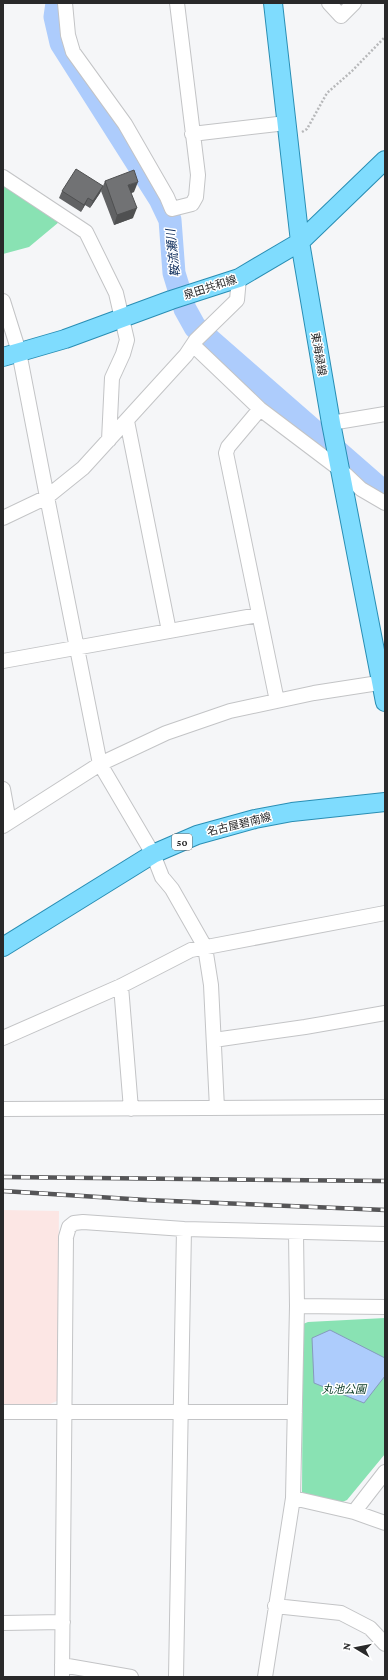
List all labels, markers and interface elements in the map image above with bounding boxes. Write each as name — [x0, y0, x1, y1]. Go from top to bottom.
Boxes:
water label: 鞍流瀬川 — [163, 226, 182, 278]
street label: 泉田共和線 — [182, 273, 238, 301]
street label: 東海緑線 — [309, 331, 329, 377]
street label: 名古屋碧南線 — [206, 810, 272, 838]
road number: 50 — [172, 834, 192, 850]
park label: 丸池公園 — [322, 1383, 368, 1395]
north arrow — [336, 1628, 376, 1668]
text: N — [340, 1641, 353, 1651]

